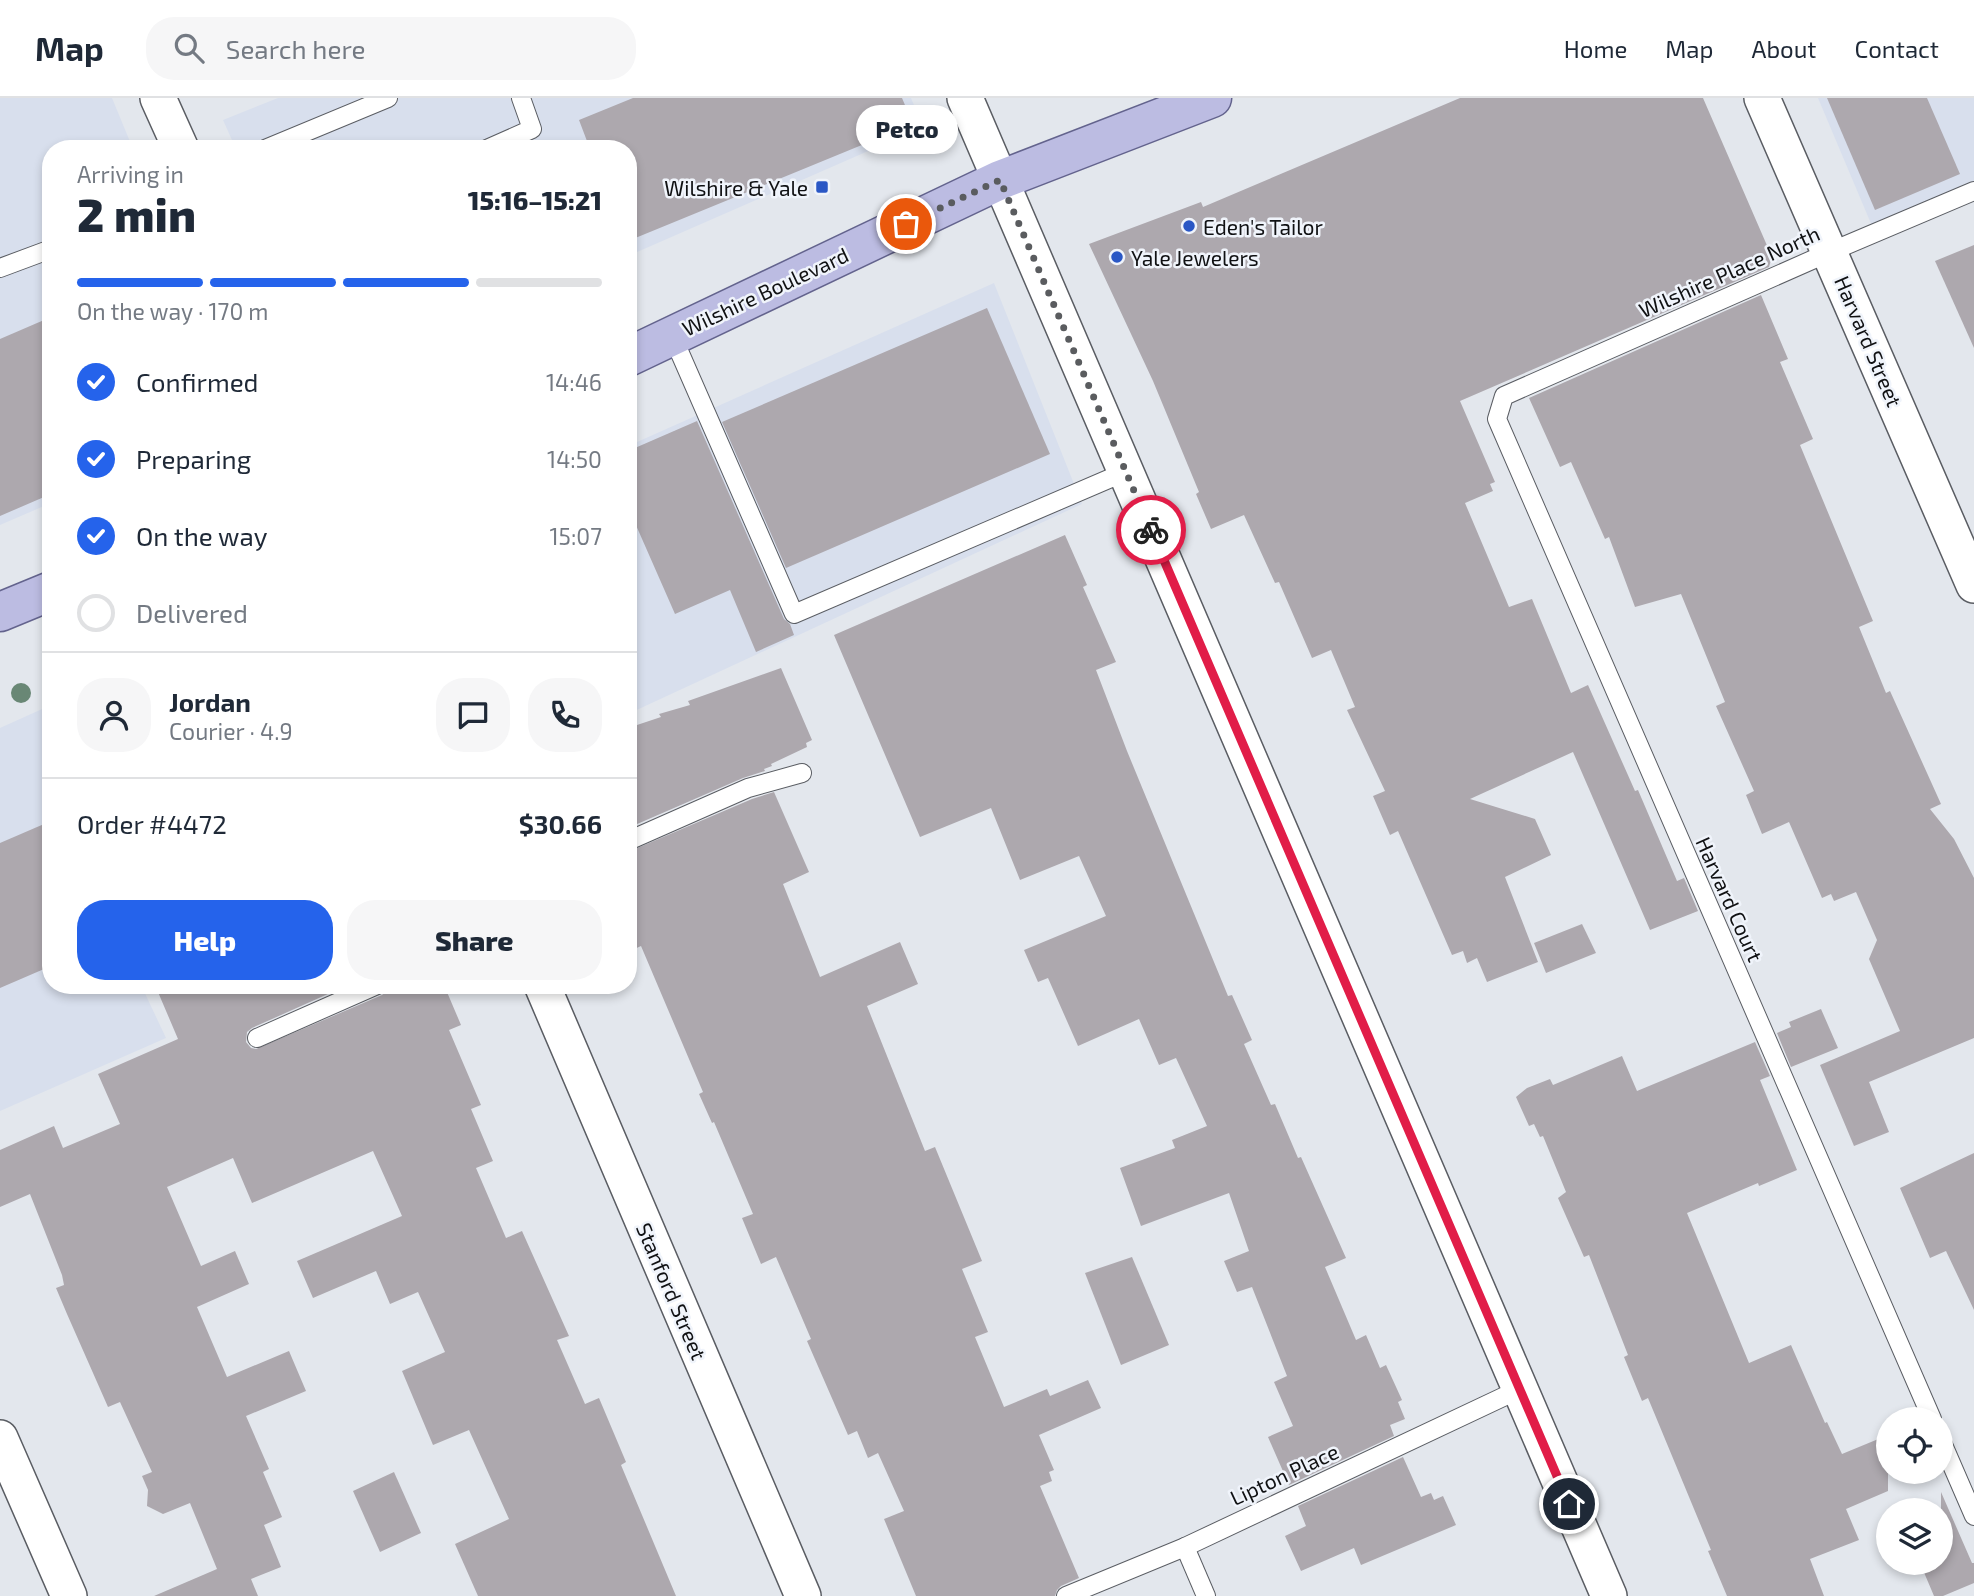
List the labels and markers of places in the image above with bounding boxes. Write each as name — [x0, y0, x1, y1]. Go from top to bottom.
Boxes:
callout: Petco — [855, 105, 957, 154]
place label: Wilshire & Yale — [664, 175, 808, 200]
marker: Wilshire & Yale — [814, 179, 830, 195]
pin — [876, 194, 936, 254]
place label: Eden's Tailor — [1203, 214, 1323, 239]
marker: Eden's Tailor — [1181, 218, 1197, 234]
place label: Yale Jewelers — [1131, 245, 1259, 270]
marker: Yale Jewelers — [1109, 249, 1125, 265]
pin — [1539, 1474, 1599, 1534]

